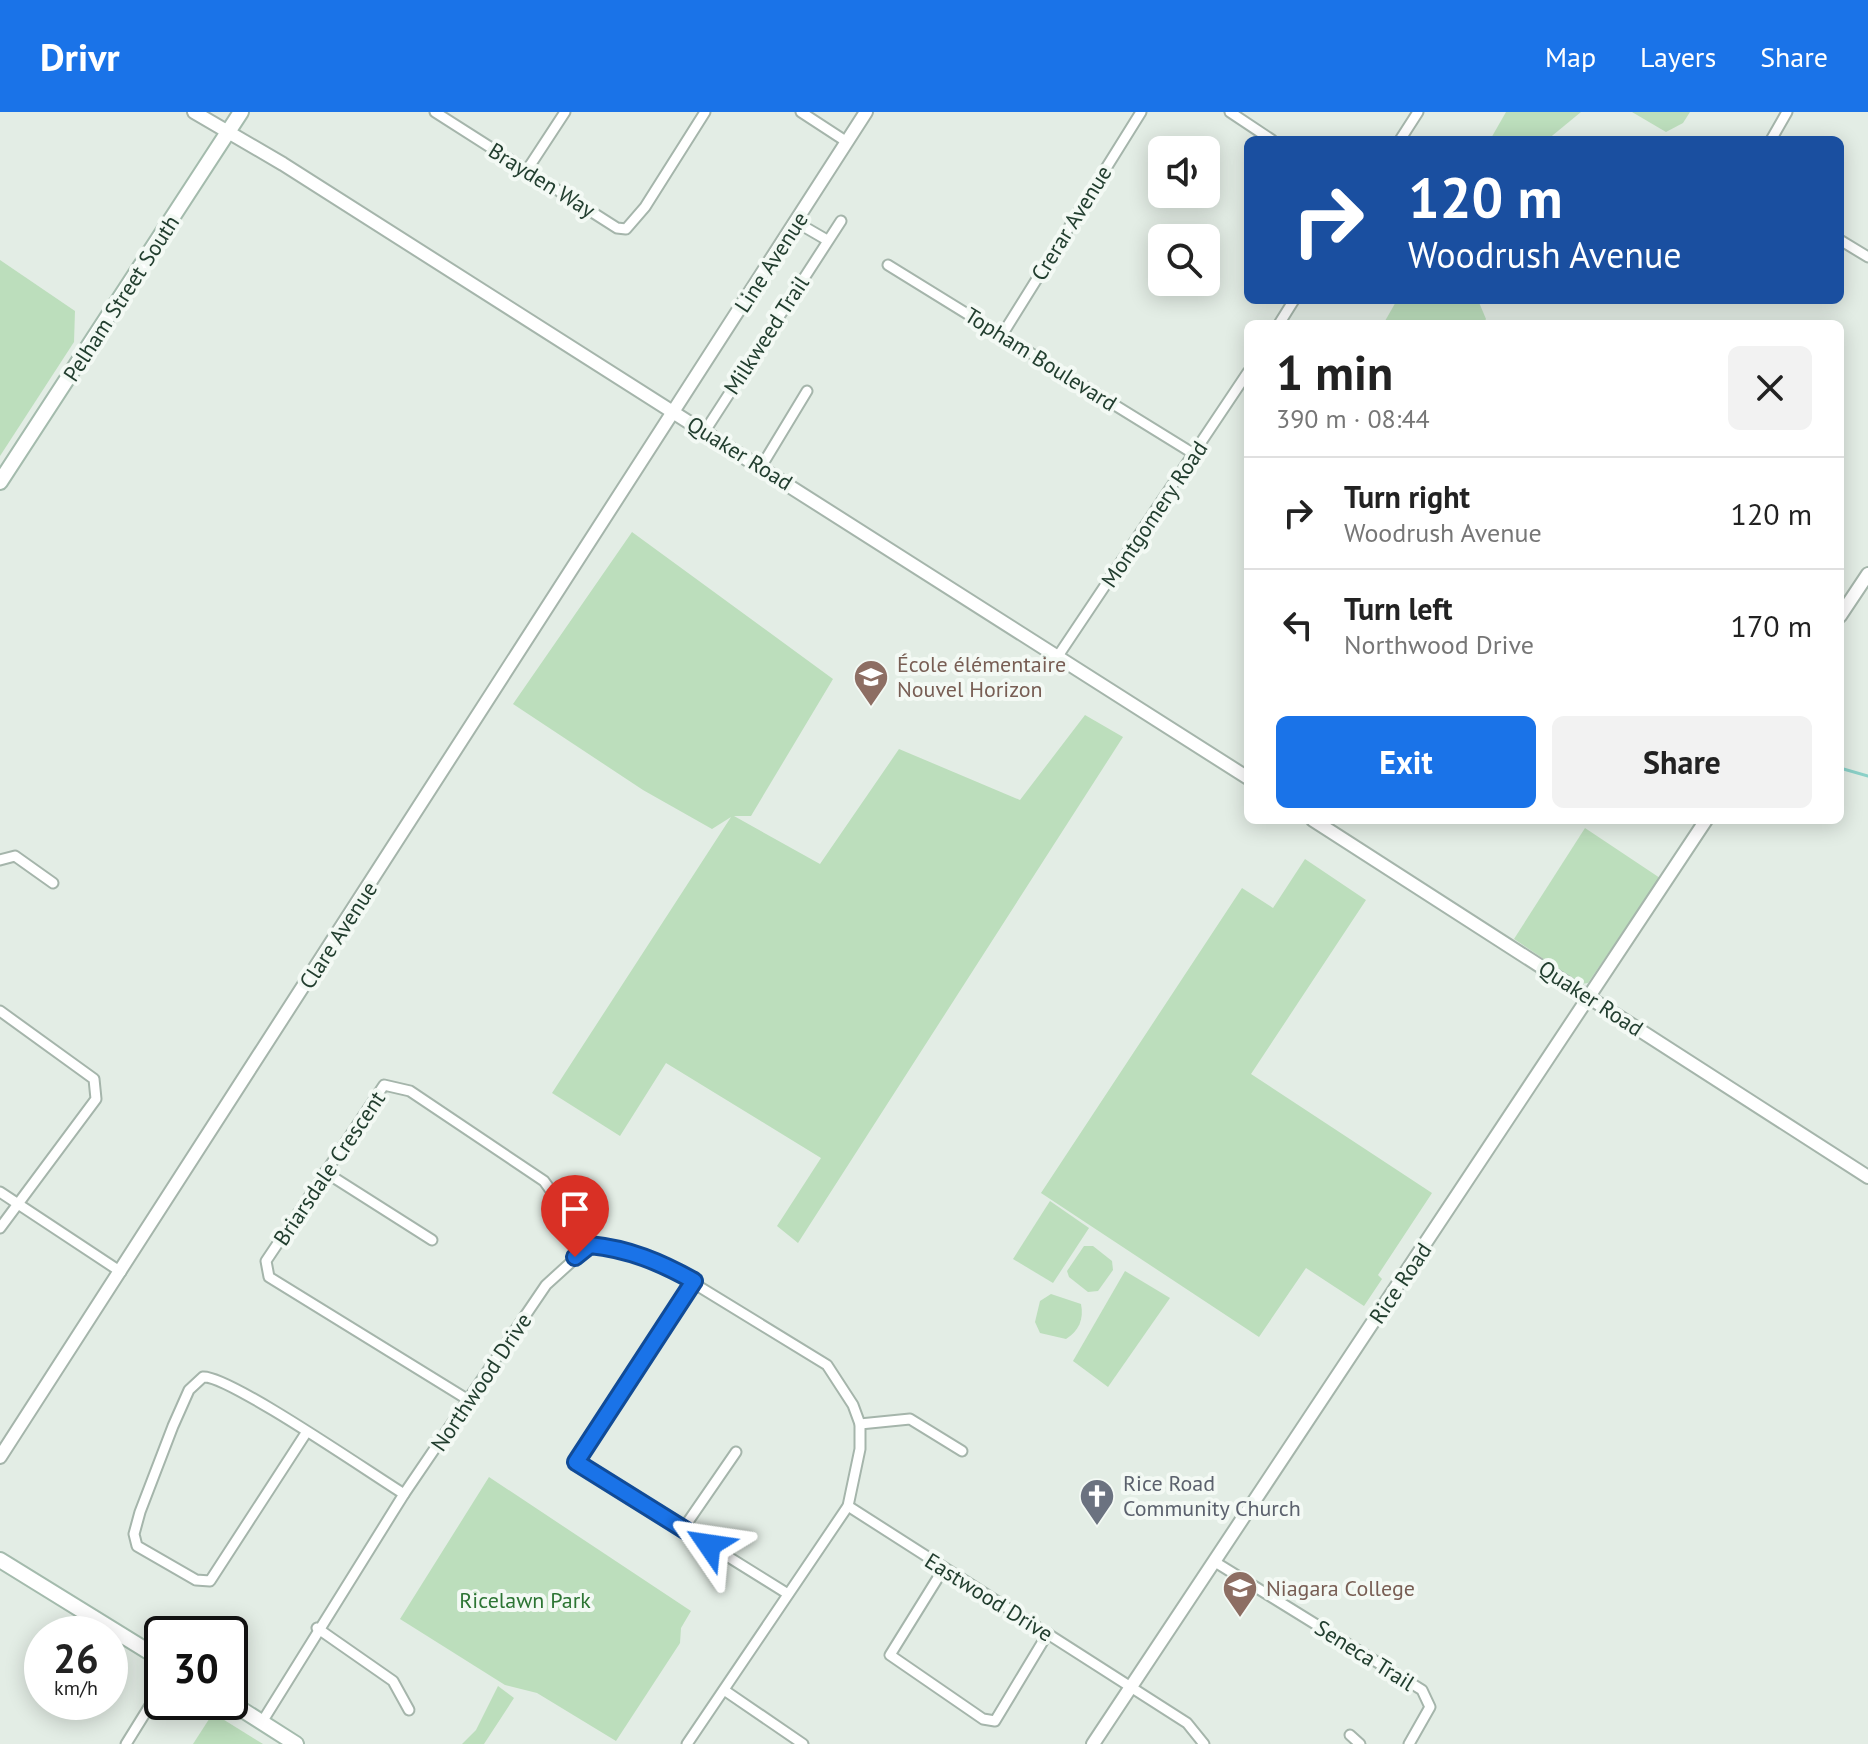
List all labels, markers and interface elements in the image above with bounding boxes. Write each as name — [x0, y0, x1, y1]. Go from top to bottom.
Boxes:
text: Drivr — [40, 32, 120, 81]
text: Map — [1545, 38, 1596, 75]
text: Layers — [1640, 38, 1716, 75]
text: Share — [1760, 38, 1828, 75]
street label: Brayden Way — [483, 136, 601, 224]
map controls — [1148, 136, 1220, 296]
button: sound — [1148, 136, 1220, 208]
street label: Crerar Avenue — [1025, 160, 1117, 286]
text: 120 m — [1408, 161, 1563, 233]
icon: right — [1276, 168, 1380, 272]
street label: Line Avenue — [728, 206, 814, 318]
street label: Pelham Street South — [57, 210, 185, 386]
button: search — [1148, 224, 1220, 296]
text: Woodrush Avenue — [1408, 231, 1682, 278]
street label: Milkweed Trail — [717, 270, 815, 400]
street label: Topham Boulevard — [960, 301, 1122, 417]
text: 1 min — [1276, 341, 1393, 403]
button: close — [1728, 346, 1812, 430]
text: 390 m · 08:44 — [1276, 402, 1430, 435]
street label: Quaker Road — [682, 410, 798, 496]
street label: Montgomery Road — [1095, 436, 1213, 592]
text: Turn right — [1344, 477, 1470, 516]
icon: right — [1276, 491, 1320, 535]
text: 120 m — [1731, 494, 1812, 533]
text: Woodrush Avenue — [1344, 516, 1542, 549]
text: Turn left — [1344, 589, 1452, 628]
icon: left — [1276, 603, 1320, 647]
text: 170 m — [1731, 606, 1812, 645]
text: Northwood Drive — [1344, 628, 1534, 661]
place label: École élémentaire Nouvel Horizon — [897, 650, 1066, 703]
school or university icon: École élémentaire Nouvel Horizon — [852, 658, 890, 708]
button: Exit — [1276, 716, 1536, 808]
button: Share — [1552, 716, 1812, 808]
street label: Clare Avenue — [293, 876, 383, 994]
street label: Quaker Road — [1533, 954, 1649, 1042]
street label: Briarsdale Crescent — [267, 1085, 391, 1251]
pin — [541, 1175, 609, 1257]
icon: arrive — [553, 1187, 597, 1231]
street label: Rice Road — [1363, 1237, 1437, 1329]
street label: Northwood Drive — [424, 1308, 538, 1456]
place label: Rice Road Community Church — [1123, 1469, 1301, 1522]
church icon: Rice Road Community Church — [1078, 1477, 1116, 1527]
position arrow — [667, 1503, 751, 1587]
street label: Eastwood Drive — [920, 1546, 1058, 1648]
school or university icon: Niagara College — [1221, 1569, 1259, 1619]
place label: Niagara College — [1266, 1574, 1415, 1602]
park label: Ricelawn Park — [459, 1586, 591, 1614]
street label: Seneca Trail — [1310, 1613, 1421, 1697]
speed limit sign: 30 — [144, 1616, 248, 1720]
text: 26 — [53, 1632, 99, 1684]
text: km/h — [54, 1675, 98, 1701]

